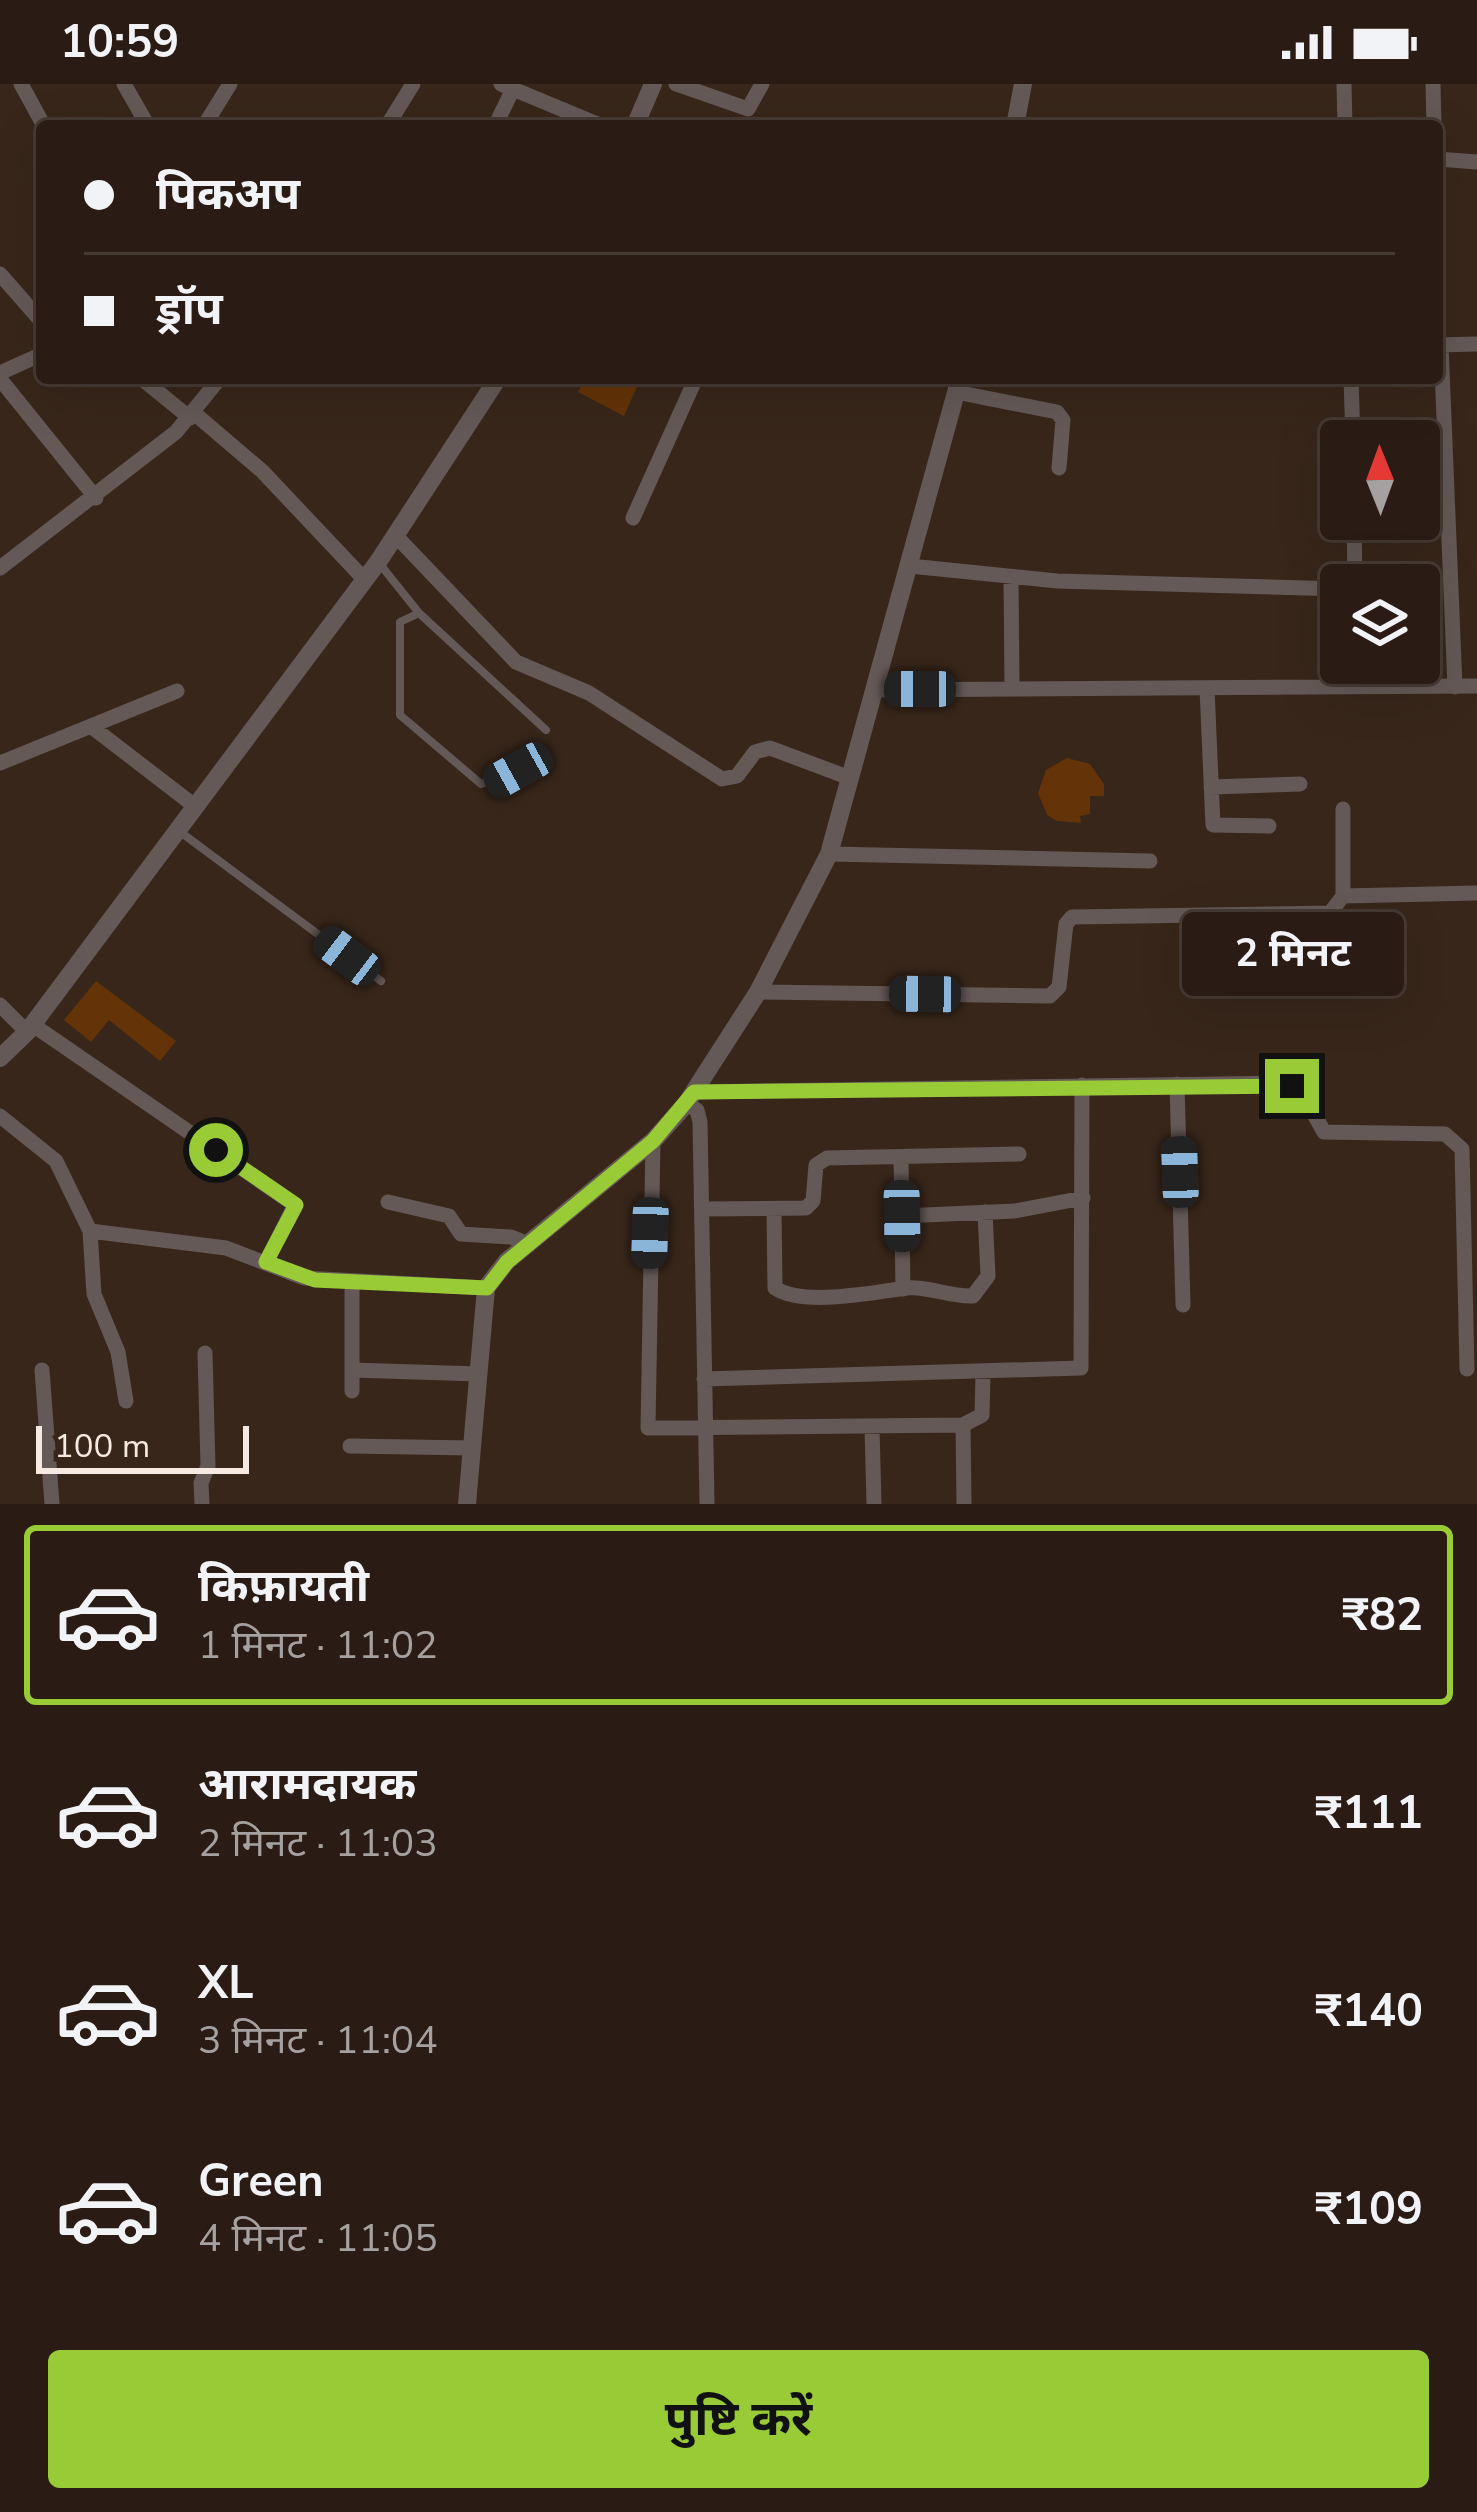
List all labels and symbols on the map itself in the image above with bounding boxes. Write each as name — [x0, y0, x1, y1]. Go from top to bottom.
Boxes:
north arrow — [1320, 420, 1440, 540]
car — [884, 671, 956, 707]
car — [478, 737, 558, 803]
callout: 2 मिनट — [1181, 912, 1403, 996]
car — [307, 920, 387, 992]
car — [889, 975, 961, 1013]
route end — [1265, 1059, 1319, 1113]
route start — [189, 1123, 243, 1177]
car — [1161, 1135, 1199, 1209]
car — [883, 1180, 921, 1252]
car — [631, 1196, 669, 1270]
scale bar — [36, 1420, 249, 1473]

